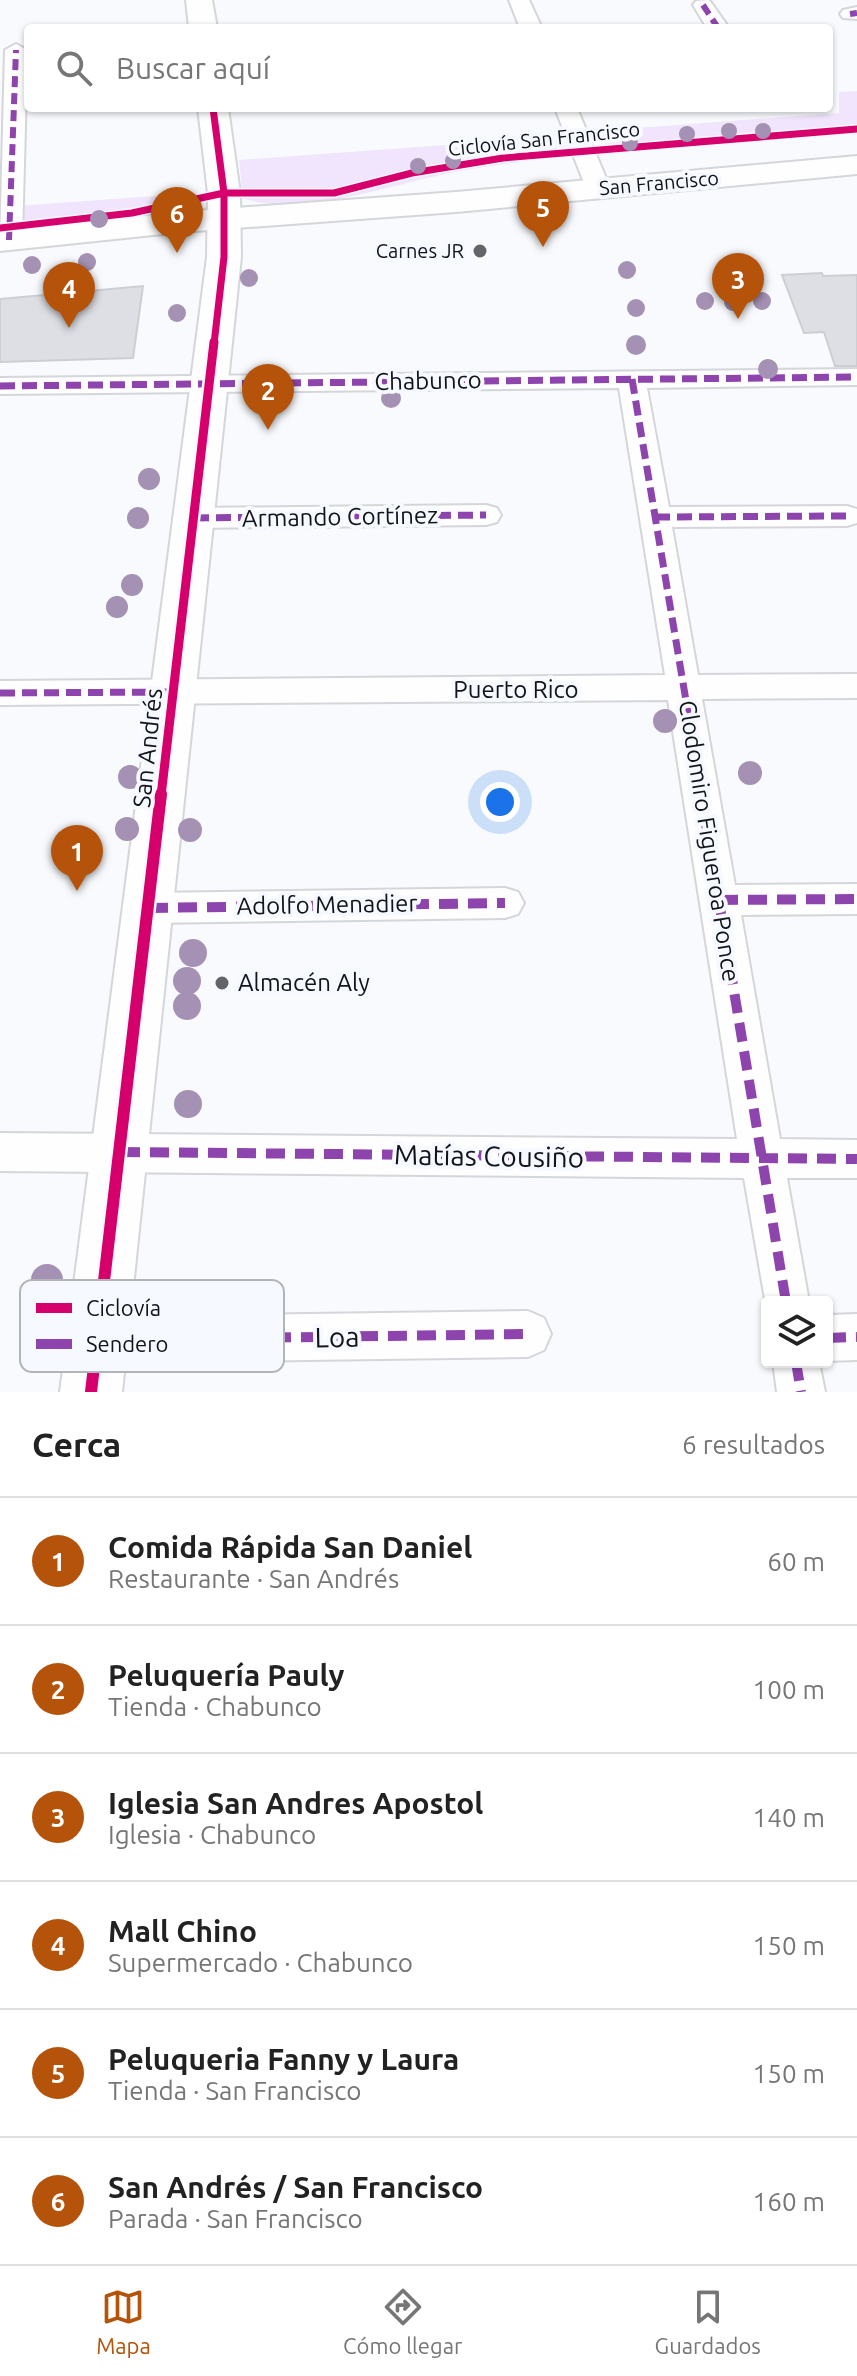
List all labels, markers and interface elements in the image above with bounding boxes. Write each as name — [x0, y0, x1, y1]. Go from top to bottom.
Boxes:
search box — [24, 24, 833, 112]
icon: search — [52, 46, 96, 90]
text: Buscar aquí — [116, 51, 270, 85]
street label: Ciclovía San Francisco — [447, 117, 641, 160]
street label: San Francisco — [598, 166, 720, 199]
pin: 5 — [517, 181, 569, 247]
pin: 6 — [151, 187, 203, 253]
place label: Carnes JR — [376, 239, 464, 262]
marker: Carnes JR — [471, 242, 489, 260]
pin: 3 — [712, 253, 764, 319]
pin: 4 — [43, 262, 95, 328]
pin: 2 — [242, 364, 294, 430]
street label: Chabunco — [374, 366, 482, 395]
street label: Armando Cortínez — [242, 501, 438, 532]
street label: Puerto Rico — [453, 676, 579, 703]
street label: San Andrés — [128, 687, 167, 809]
street label: Clodomiro Figueroa Ponce — [674, 698, 745, 984]
your location — [480, 782, 520, 822]
pin: 1 — [51, 825, 103, 891]
street label: Adolfo Menadier — [236, 889, 418, 920]
place label: Almacén Aly — [238, 969, 370, 996]
marker: Almacén Aly — [213, 974, 231, 992]
street label: Matías Cousiño — [394, 1138, 584, 1173]
legend — [20, 1280, 284, 1372]
text: Ciclovía — [86, 1295, 161, 1320]
map controls — [761, 1296, 833, 1368]
button: layers — [761, 1296, 833, 1368]
street label: Loa — [314, 1321, 360, 1352]
text: Sendero — [86, 1331, 168, 1356]
text: Cerca — [32, 1425, 121, 1463]
text: 6 resultados — [682, 1430, 825, 1459]
text: Comida Rápida San Daniel — [108, 1530, 472, 1564]
text: 1 — [51, 1547, 65, 1576]
text: 60 m — [767, 1547, 825, 1576]
text: Restaurante · San Andrés — [108, 1564, 399, 1593]
text: Peluquería Pauly — [108, 1658, 344, 1692]
text: 2 — [51, 1675, 65, 1704]
text: 100 m — [753, 1675, 825, 1704]
text: Tienda · Chabunco — [108, 1692, 322, 1721]
text: Iglesia San Andres Apostol — [108, 1786, 483, 1820]
text: 3 — [51, 1803, 65, 1832]
text: 140 m — [753, 1803, 825, 1832]
text: Iglesia · Chabunco — [108, 1820, 316, 1849]
text: Mall Chino — [108, 1914, 257, 1948]
text: 4 — [51, 1931, 65, 1960]
text: 150 m — [753, 1931, 825, 1960]
text: Supermercado · Chabunco — [108, 1948, 413, 1977]
text: Peluqueria Fanny y Laura — [108, 2042, 459, 2076]
text: 5 — [51, 2059, 65, 2088]
text: 150 m — [753, 2059, 825, 2088]
text: Tienda · San Francisco — [108, 2076, 361, 2105]
text: San Andrés / San Francisco — [108, 2170, 483, 2204]
text: 6 — [51, 2187, 65, 2216]
text: 160 m — [753, 2187, 825, 2216]
text: Parada · San Francisco — [108, 2204, 363, 2233]
tab: Mapa — [96, 2285, 151, 2358]
tab: Cómo llegar — [343, 2285, 462, 2358]
tab: Guardados — [655, 2285, 761, 2358]

